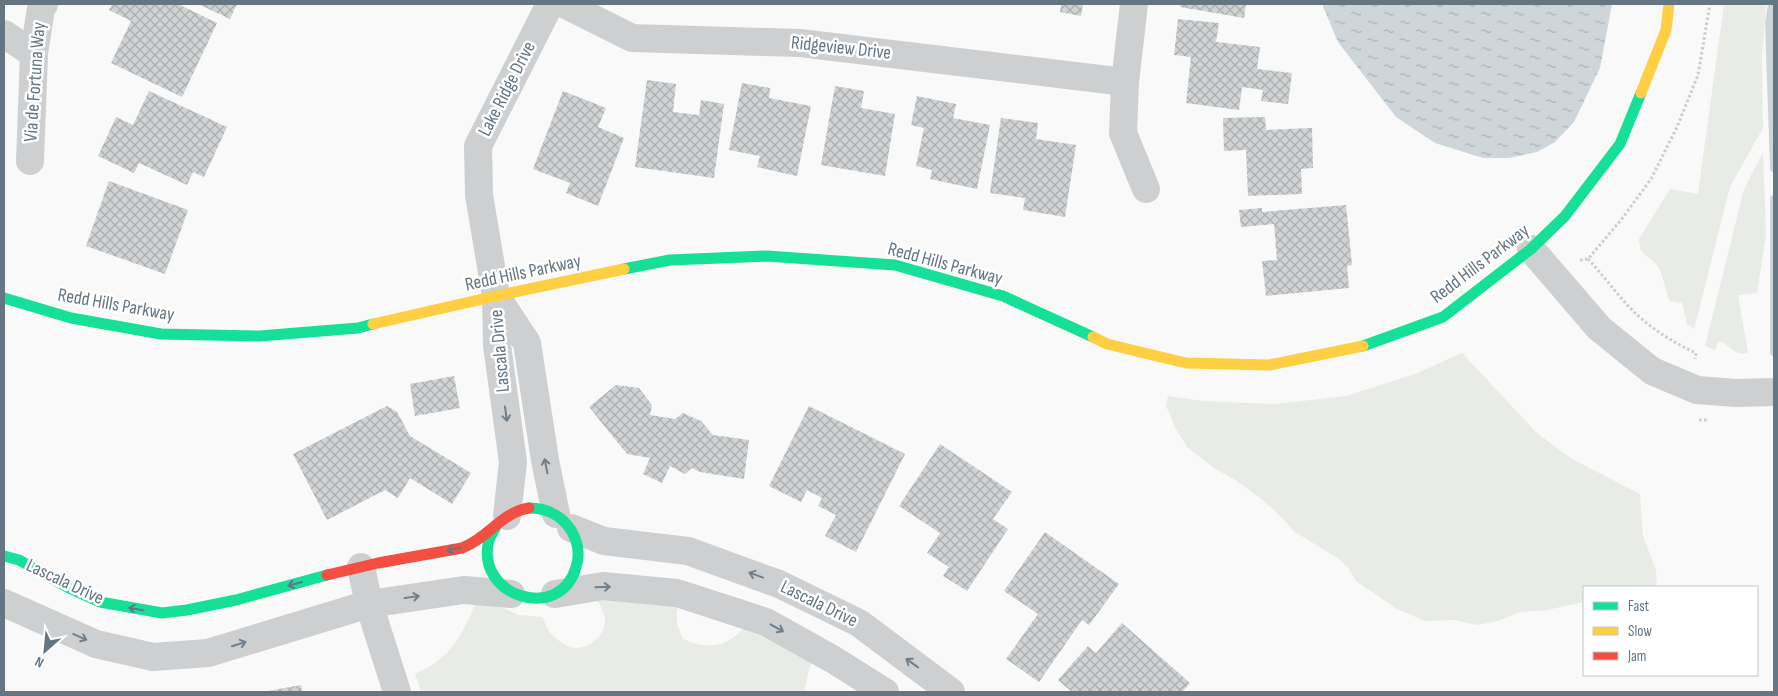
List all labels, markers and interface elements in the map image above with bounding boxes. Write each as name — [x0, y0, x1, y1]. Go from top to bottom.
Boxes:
street label: Via de Fortuna Way — [19, 21, 51, 143]
street label: Ridgeview Drive — [790, 31, 892, 65]
street label: Lake Ridge Drive — [473, 38, 541, 140]
street label: Redd Hills Parkway — [1426, 219, 1535, 309]
street label: Redd Hills Parkway — [885, 238, 1006, 291]
street label: Redd Hills Parkway — [463, 249, 584, 297]
street label: Redd Hills Parkway — [56, 283, 177, 327]
street label: Lascala Drive — [485, 309, 515, 393]
one-way arrow — [501, 406, 511, 422]
one-way arrow — [541, 458, 551, 474]
one-way arrow — [446, 545, 462, 555]
street label: Lascala Drive — [23, 554, 107, 610]
one-way arrow — [749, 570, 764, 579]
street label: Lascala Drive — [777, 575, 861, 633]
one-way arrow — [287, 580, 303, 589]
one-way arrow — [595, 583, 611, 592]
legend — [1583, 586, 1758, 676]
one-way arrow — [404, 592, 420, 602]
text: Fast — [1628, 597, 1650, 616]
one-way arrow — [129, 603, 145, 613]
text: Slow — [1628, 622, 1652, 641]
one-way arrow — [769, 624, 784, 633]
north arrow — [20, 626, 70, 676]
one-way arrow — [73, 632, 88, 642]
one-way arrow — [230, 639, 246, 648]
text: Jam — [1627, 647, 1646, 666]
text: N — [32, 653, 47, 671]
one-way arrow — [906, 657, 919, 668]

